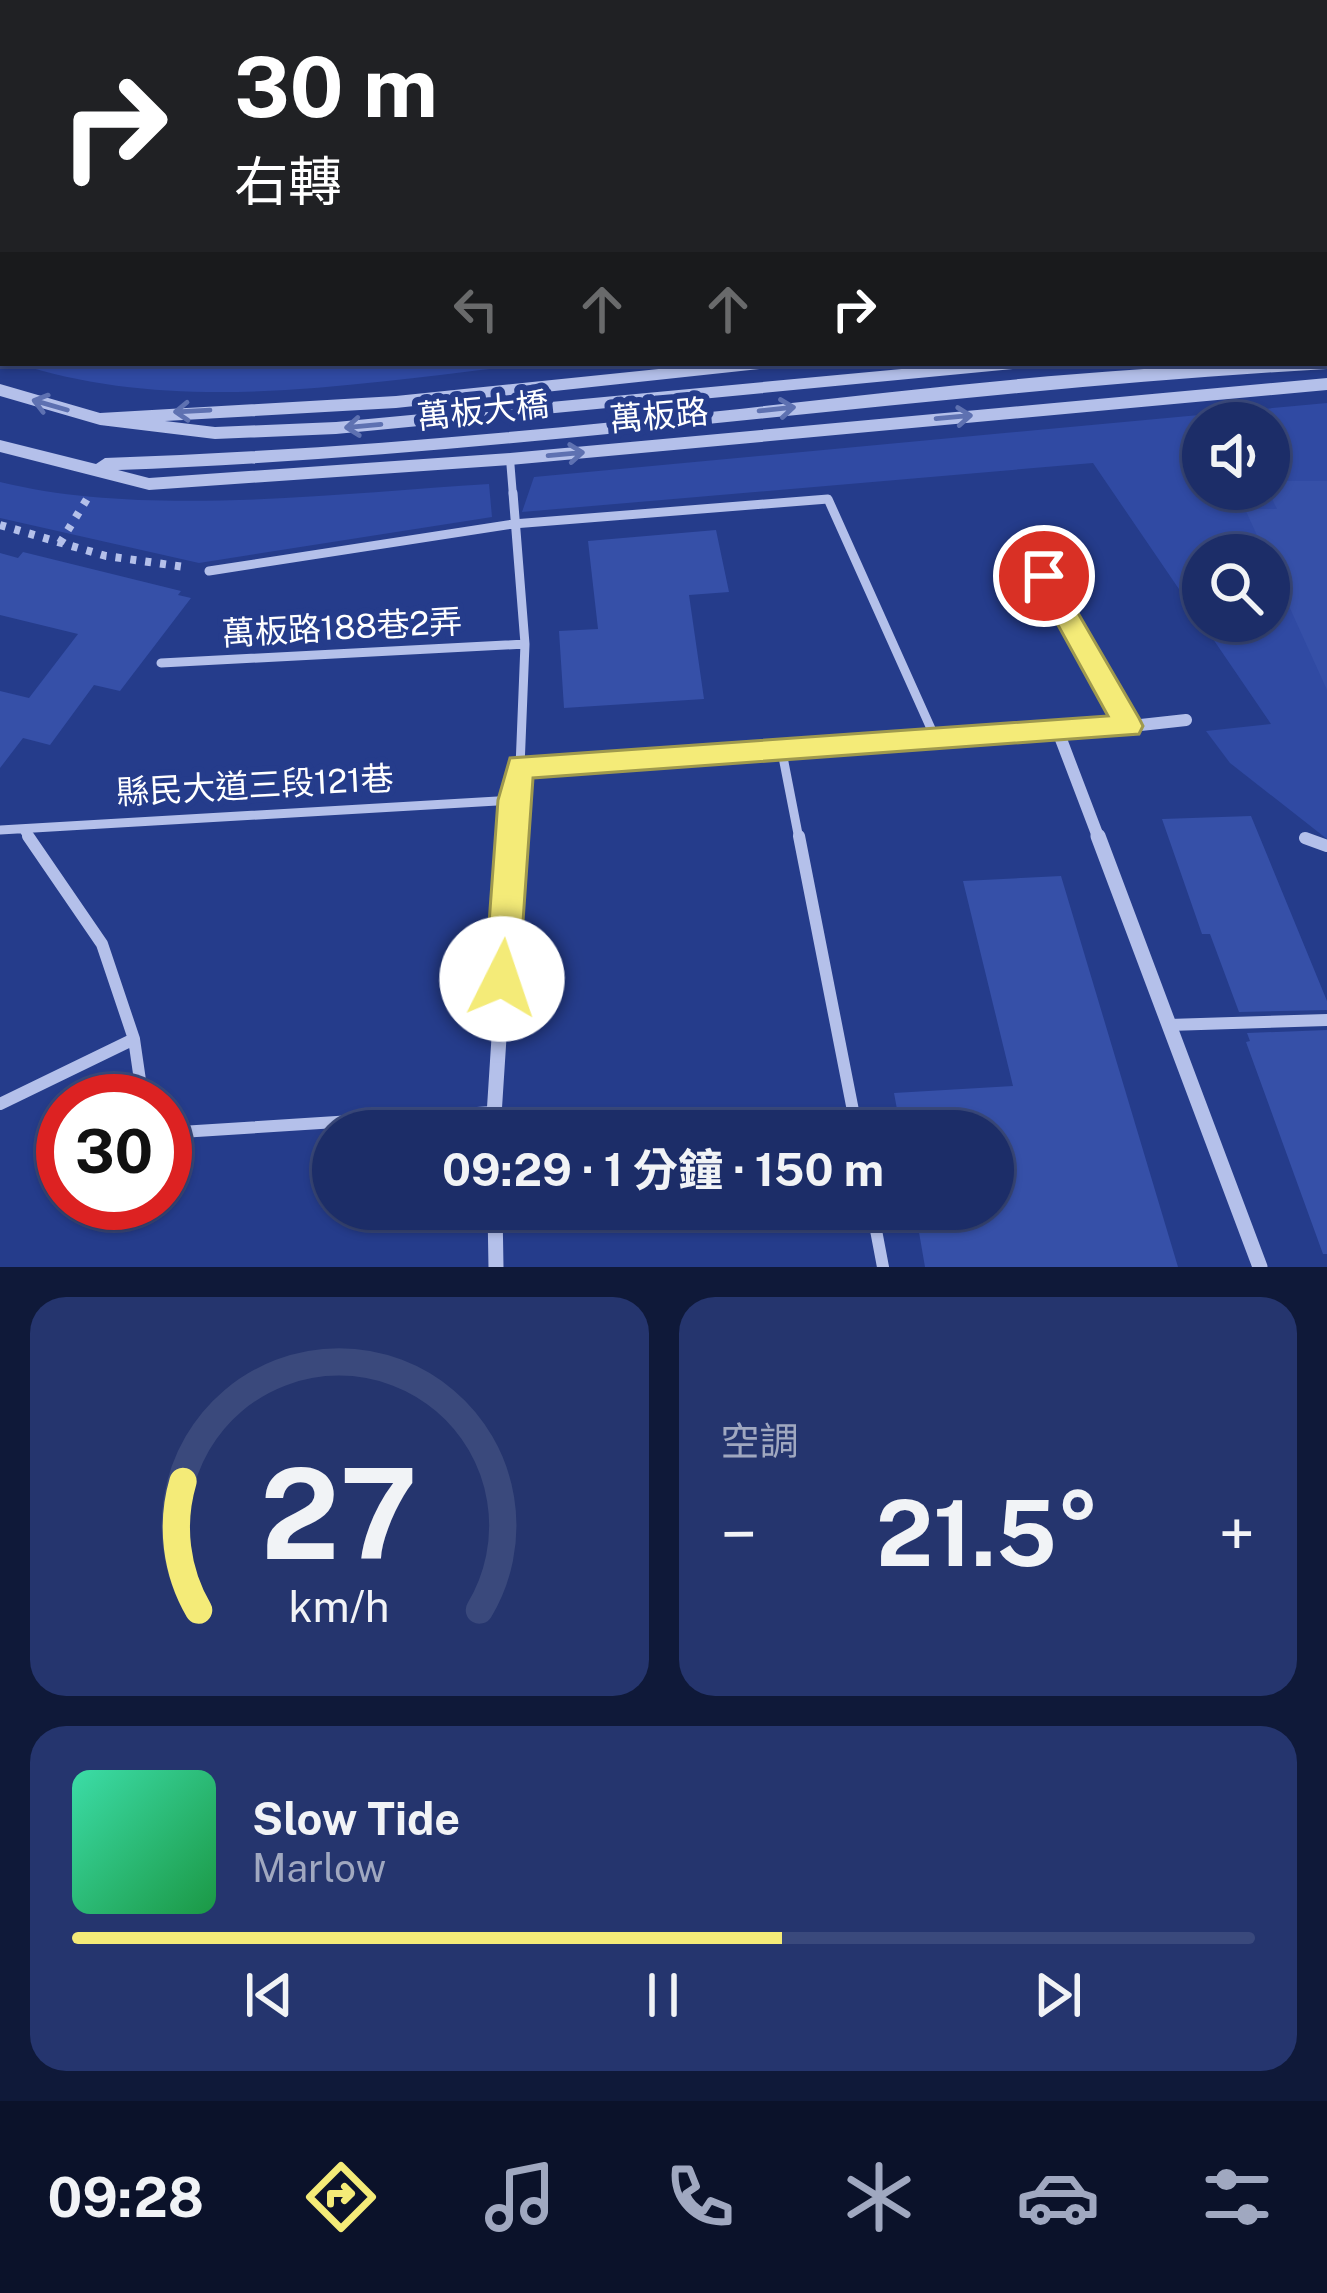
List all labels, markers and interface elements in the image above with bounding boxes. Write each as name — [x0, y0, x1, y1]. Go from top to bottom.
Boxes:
text: 30 m — [234, 37, 438, 136]
icon: right — [36, 48, 192, 204]
text: 右轉 — [234, 150, 342, 213]
icon: left — [443, 276, 509, 342]
icon: ahead — [569, 276, 635, 342]
icon: ahead — [695, 276, 761, 342]
icon: right — [821, 276, 887, 342]
street label: 萬板大橋 — [415, 384, 551, 436]
street label: 萬板路 — [608, 392, 710, 438]
one-way arrow — [32, 393, 70, 415]
one-way arrow — [757, 397, 796, 420]
one-way arrow — [173, 400, 212, 423]
map controls — [1182, 402, 1290, 642]
button: sound — [1182, 402, 1290, 510]
one-way arrow — [934, 405, 973, 428]
one-way arrow — [344, 415, 383, 438]
one-way arrow — [546, 442, 585, 465]
pin — [993, 525, 1095, 627]
button: search — [1182, 534, 1290, 642]
icon: arrive — [1011, 543, 1077, 609]
street label: 萬板路188巷2弄 — [221, 602, 463, 652]
street label: 縣民大道三段121巷 — [115, 759, 395, 811]
position arrow — [439, 916, 565, 1042]
speed limit sign: 30 — [36, 1074, 192, 1230]
text: 09:29 · 1 分鐘 · 150 m — [442, 1143, 884, 1196]
text: 空調 — [721, 1418, 799, 1464]
text: 27 — [261, 1440, 418, 1587]
text: 21.5° — [876, 1480, 1099, 1586]
text: − — [721, 1495, 757, 1573]
text: + — [1218, 1495, 1255, 1573]
text: km/h — [289, 1580, 390, 1631]
text: Slow Tide — [252, 1792, 460, 1845]
text: Marlow — [252, 1845, 386, 1891]
icon: previous — [236, 1962, 302, 2028]
icon: pause — [630, 1962, 696, 2028]
icon: next — [1025, 1962, 1091, 2028]
icon: directions — [299, 2155, 383, 2239]
icon: music — [478, 2155, 562, 2239]
icon: phone — [658, 2155, 742, 2239]
icon: climate — [837, 2155, 921, 2239]
icon: car — [1016, 2155, 1100, 2239]
icon: filters — [1195, 2155, 1279, 2239]
text: 09:28 — [48, 2166, 204, 2229]

